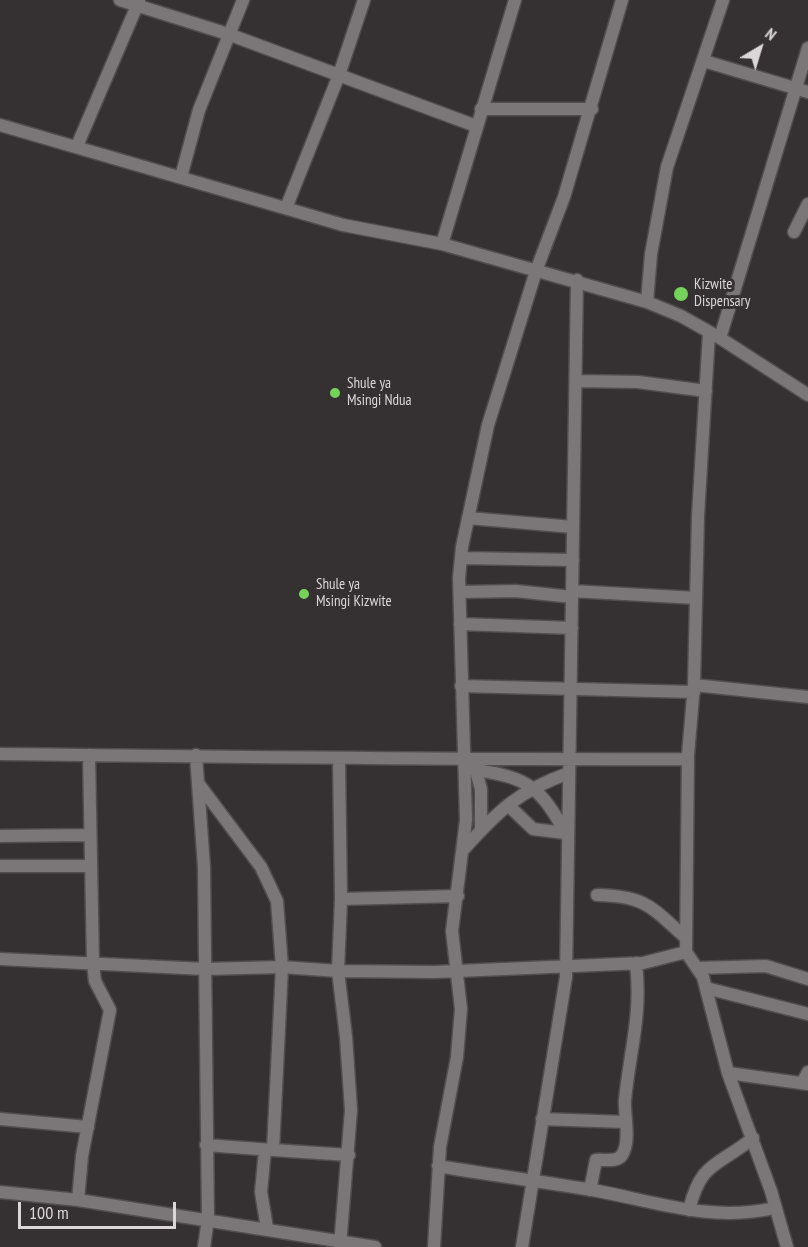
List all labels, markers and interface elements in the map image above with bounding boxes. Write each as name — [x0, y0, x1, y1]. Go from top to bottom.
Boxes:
north arrow — [730, 18, 790, 78]
text: N — [762, 23, 781, 44]
place label: Kizwite Dispensary — [694, 276, 750, 311]
marker: Kizwite Dispensary — [672, 285, 690, 303]
place label: Shule ya Msingi Ndua — [347, 375, 411, 410]
marker: Shule ya Msingi Ndua — [328, 386, 342, 400]
place label: Shule ya Msingi Kizwite — [316, 576, 392, 611]
marker: Shule ya Msingi Kizwite — [297, 587, 311, 601]
scale bar — [21, 1190, 178, 1228]
text: 100 m — [29, 1201, 69, 1224]

